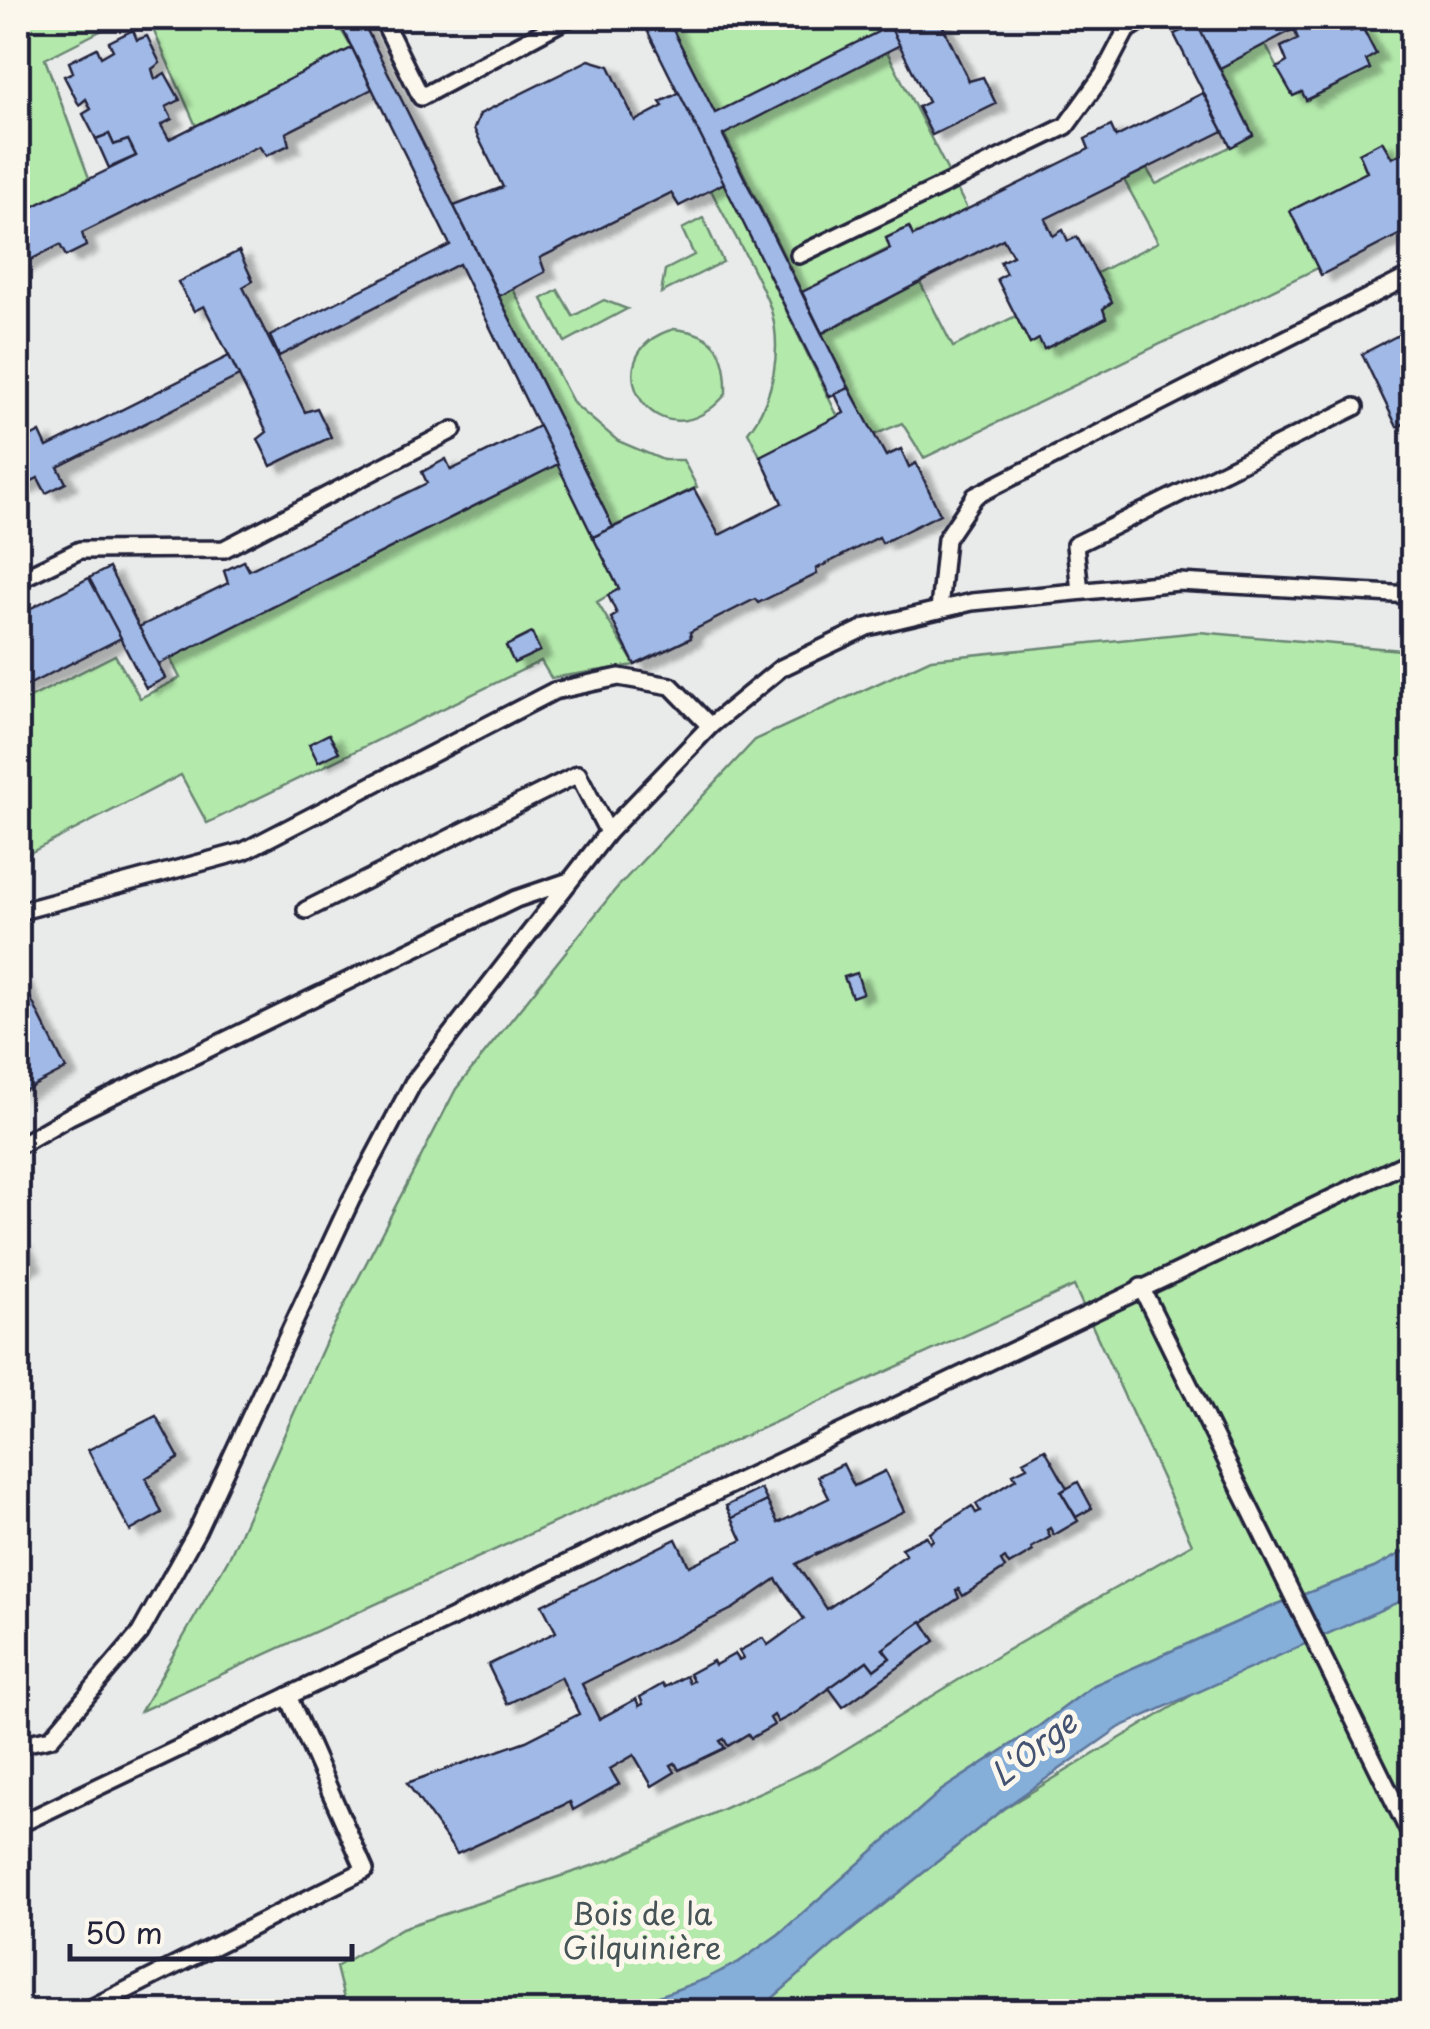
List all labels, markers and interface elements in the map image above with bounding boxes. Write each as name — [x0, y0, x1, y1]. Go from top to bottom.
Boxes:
water label: L'Orge — [979, 1697, 1088, 1797]
park label: Bois de la Gilquinière — [563, 1890, 721, 1969]
scale bar — [70, 1899, 352, 1961]
text: 50 m — [85, 1909, 163, 1954]

